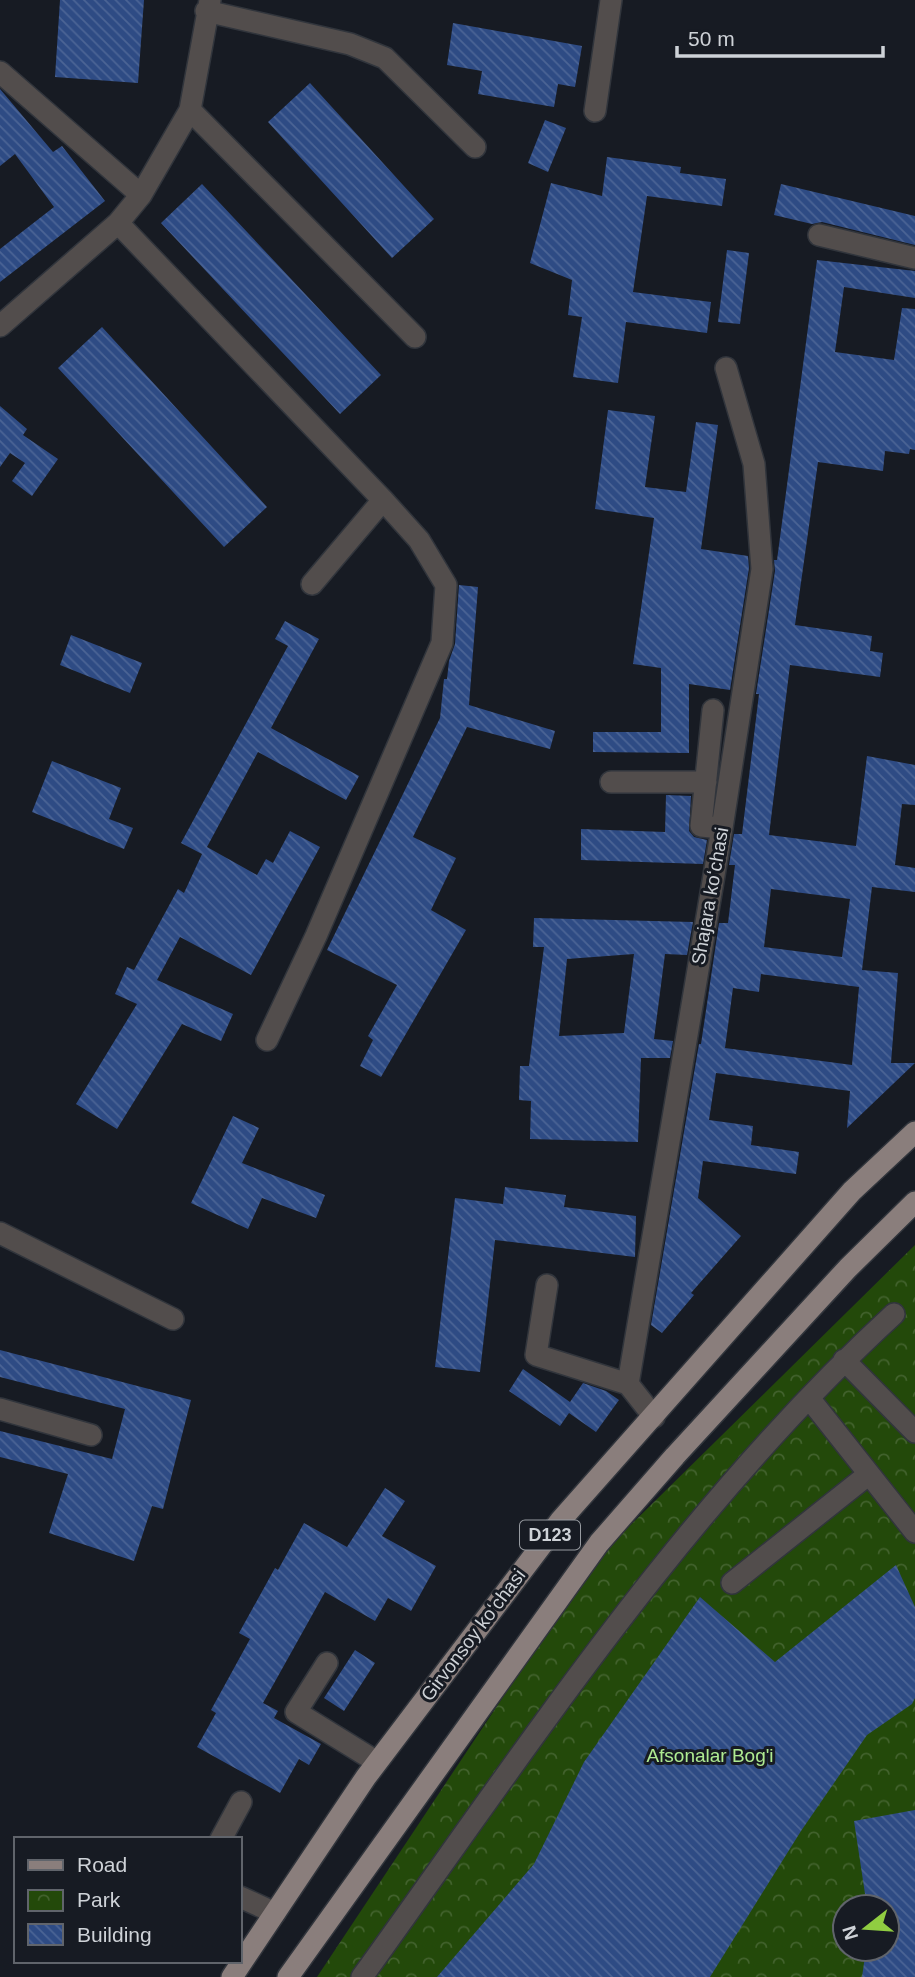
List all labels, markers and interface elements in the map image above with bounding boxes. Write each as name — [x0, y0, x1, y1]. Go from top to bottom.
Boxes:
scale bar — [677, 14, 884, 58]
text: 50 m — [688, 27, 735, 50]
street label: Shajara koʻchasi — [688, 826, 732, 966]
road number: D123 — [520, 1520, 580, 1550]
street label: Girvonsoy koʻchasi — [417, 1565, 529, 1705]
park label: Afsonalar Bog'i — [646, 1745, 774, 1766]
legend — [14, 1837, 242, 1963]
text: Road — [77, 1853, 127, 1876]
text: Park — [77, 1888, 121, 1911]
north arrow — [831, 1893, 901, 1963]
text: Building — [77, 1923, 152, 1946]
text: N — [838, 1923, 862, 1942]

